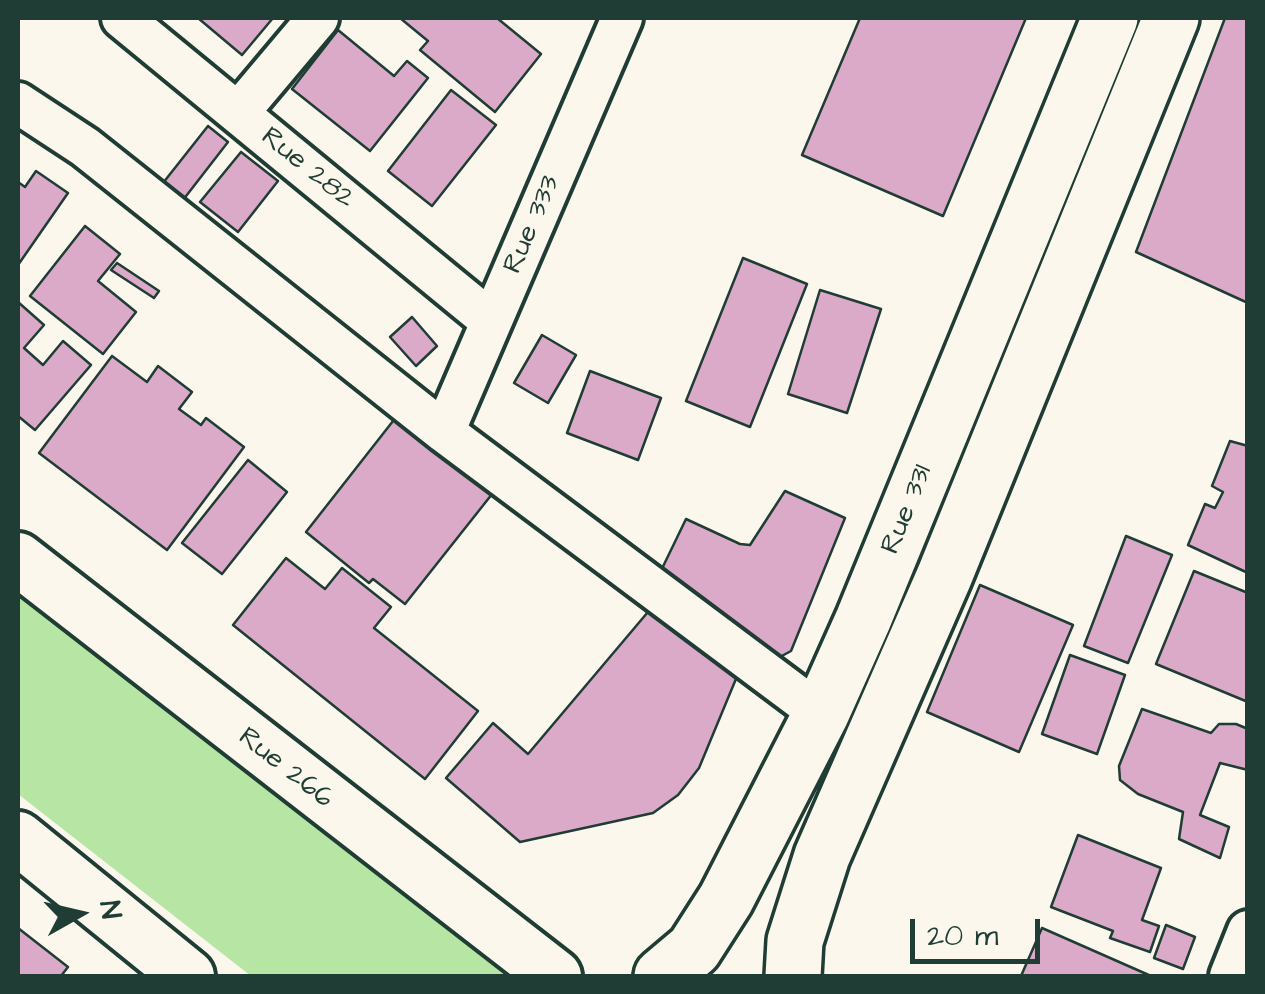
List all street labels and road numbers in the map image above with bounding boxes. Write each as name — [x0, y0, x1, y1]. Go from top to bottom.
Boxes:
street label: Rue 282 — [253, 121, 361, 217]
street label: Rue 333 — [497, 171, 569, 279]
street label: Rue 331 — [875, 461, 941, 559]
street label: Rue 266 — [231, 721, 339, 817]

